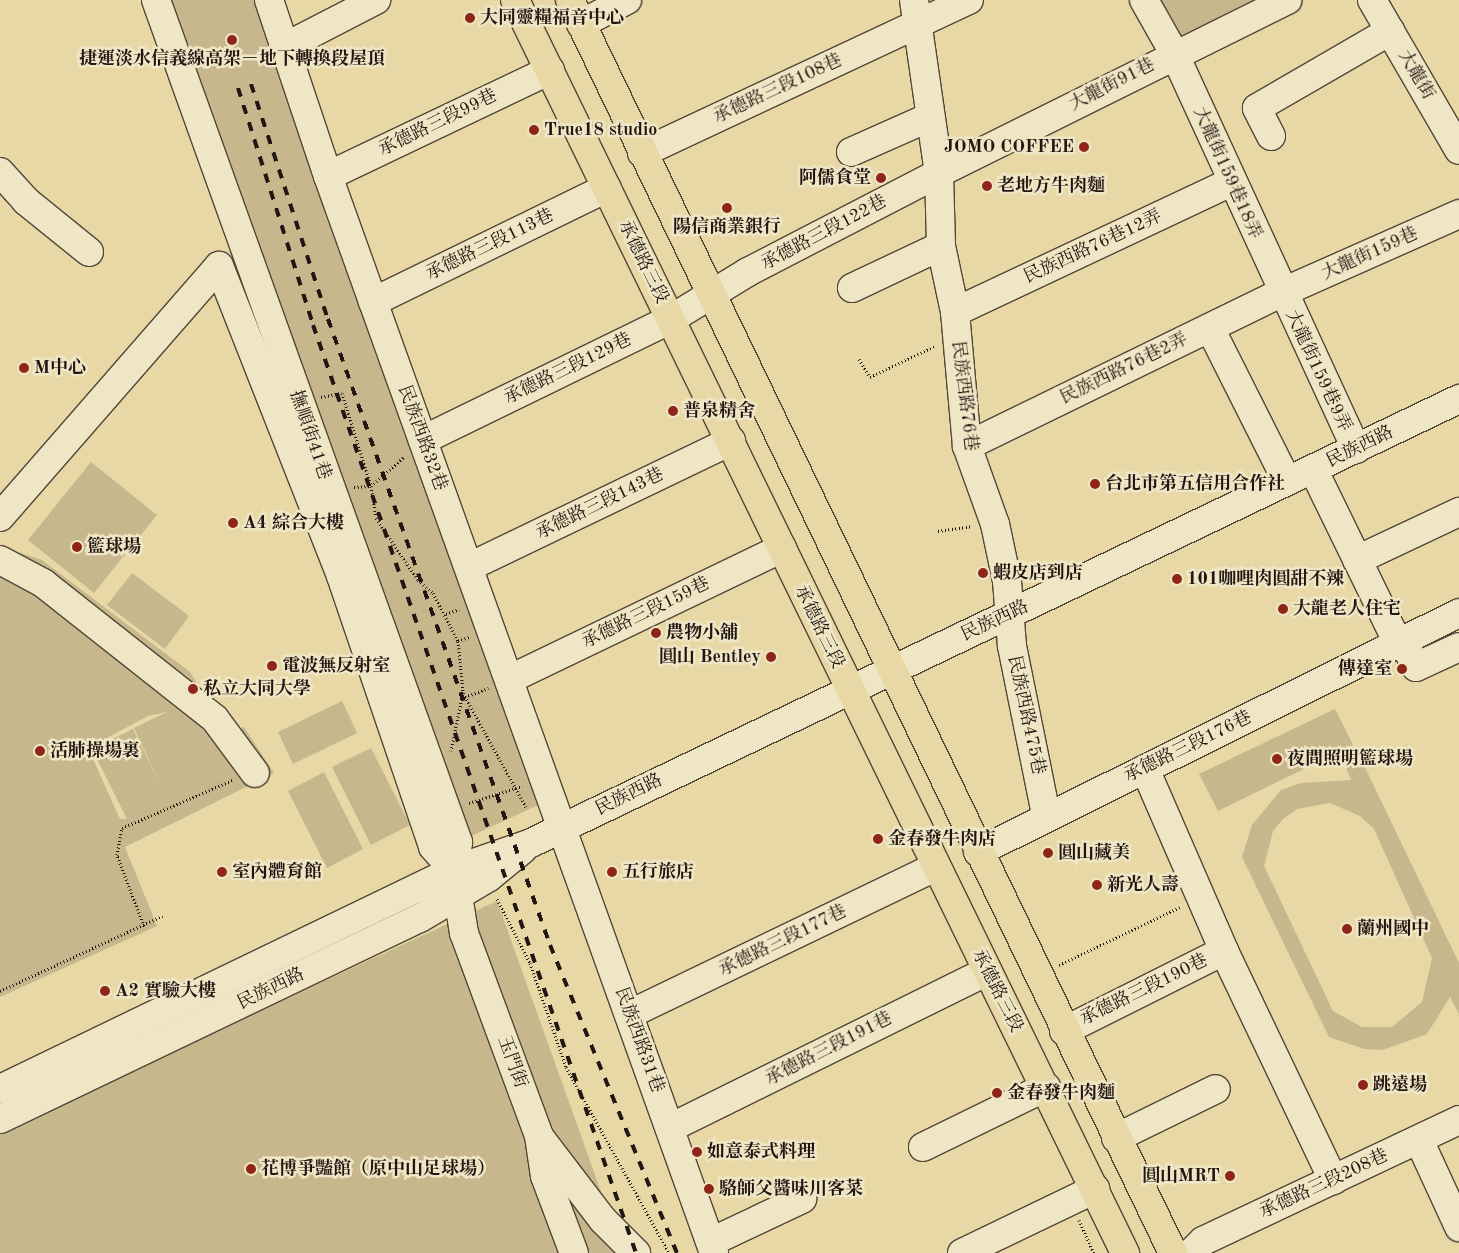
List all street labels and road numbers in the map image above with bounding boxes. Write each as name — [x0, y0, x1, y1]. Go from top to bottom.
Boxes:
street label: 大龍街 — [1393, 46, 1439, 104]
street label: 承德路三段108巷 — [710, 50, 846, 128]
street label: 大龍街91巷 — [1066, 54, 1158, 116]
street label: 承德路三段99巷 — [375, 85, 501, 161]
street label: 大龍街159巷18弄 — [1188, 104, 1266, 242]
street label: 承德路三段122巷 — [757, 191, 891, 275]
street label: 承德路三段113巷 — [423, 205, 557, 285]
street label: 民族西路76巷12弄 — [1021, 206, 1165, 288]
street label: 承德路三段 — [614, 217, 672, 307]
street label: 大龍街159巷 — [1318, 223, 1422, 285]
street label: 大龍街159巷9弄 — [1280, 307, 1356, 435]
street label: 承德路三段129巷 — [501, 329, 635, 409]
street label: 民族西路76巷2弄 — [1057, 329, 1191, 409]
street label: 民族西路76巷 — [947, 340, 981, 452]
street label: 民族西路32巷 — [393, 382, 451, 494]
street label: 撫順街41巷 — [285, 388, 335, 482]
street label: 民族西路 — [1323, 422, 1397, 472]
street label: 承德路三段143巷 — [533, 464, 667, 544]
street label: 承德路三段159巷 — [579, 573, 713, 653]
street label: 承德路三段 — [790, 582, 848, 672]
street label: 民族西路 — [958, 596, 1032, 646]
street label: 民族西路475巷 — [1003, 653, 1049, 777]
street label: 承德路三段176巷 — [1121, 707, 1255, 787]
street label: 民族西路 — [592, 770, 666, 820]
street label: 承德路三段177巷 — [716, 901, 850, 981]
street label: 承德路三段 — [967, 946, 1027, 1036]
street label: 承德路三段190巷 — [1077, 950, 1211, 1030]
street label: 民族西路 — [234, 964, 308, 1014]
street label: 民族西路31巷 — [610, 984, 668, 1096]
street label: 承德路三段191巷 — [762, 1008, 896, 1090]
street label: 玉門街 — [493, 1033, 531, 1091]
street label: 承德路三段208巷 — [1256, 1145, 1392, 1223]

